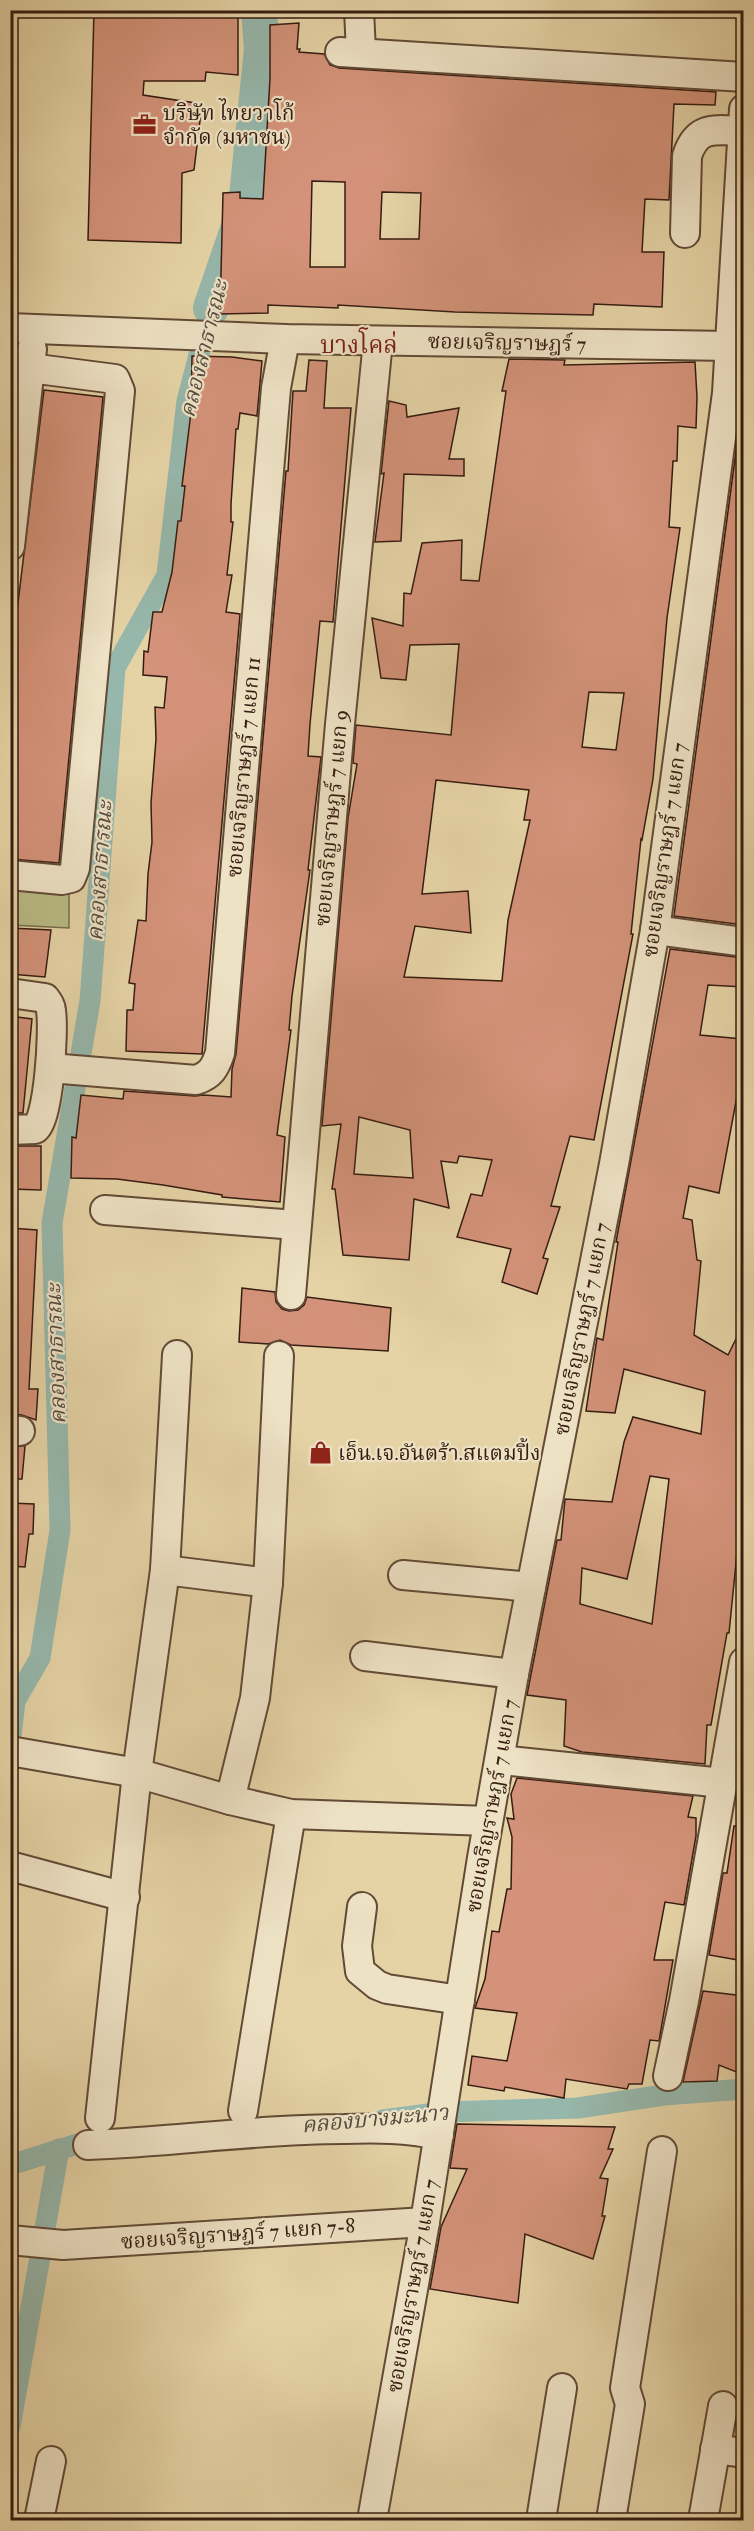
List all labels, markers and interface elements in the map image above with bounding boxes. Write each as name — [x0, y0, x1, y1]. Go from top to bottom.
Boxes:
place label: บริษัท ไทยวาโก้ จำกัด (มหาชน) — [163, 98, 295, 151]
office icon: บริษัท ไทยวาโก้ จำกัด (มหาชน) — [132, 112, 158, 138]
water label: คลองสาธารณะ — [173, 275, 235, 420]
district label: บางโคล่ — [320, 327, 398, 361]
street label: ซอยเจริญราษฎร์ 7 — [427, 328, 587, 358]
street label: ซอยเจริญราษฎร์ 7 แยก 11 — [221, 655, 267, 879]
street label: ซอยเจริญราษฎร์ 7 แยก 9 — [309, 709, 355, 927]
street label: ซอยเจริญราษฎร์ 7 แยก 7 — [637, 741, 693, 959]
water label: คลองสาธารณะ — [81, 798, 119, 942]
street label: ซอยเจริญราษฎร์ 7 แยก 7 — [548, 1220, 616, 1438]
water label: คลองสาธารณะ — [39, 1281, 72, 1425]
place label: เอ็น.เจ.อันตร้า.สแตมปิ้ง — [338, 1437, 540, 1467]
shop icon: เอ็น.เจ.อันตร้า.สแตมปิ้ง — [307, 1440, 333, 1466]
street label: ซอยเจริญราษฎร์ 7 แยก 7 — [460, 1697, 524, 1915]
water label: คลองบางมะนาว — [300, 2099, 450, 2139]
street label: ซอยเจริญราษฎร์ 7 แยก 7 — [381, 2177, 445, 2395]
street label: ซอยเจริญราษฎร์ 7 แยก 7-8 — [120, 2212, 356, 2256]

